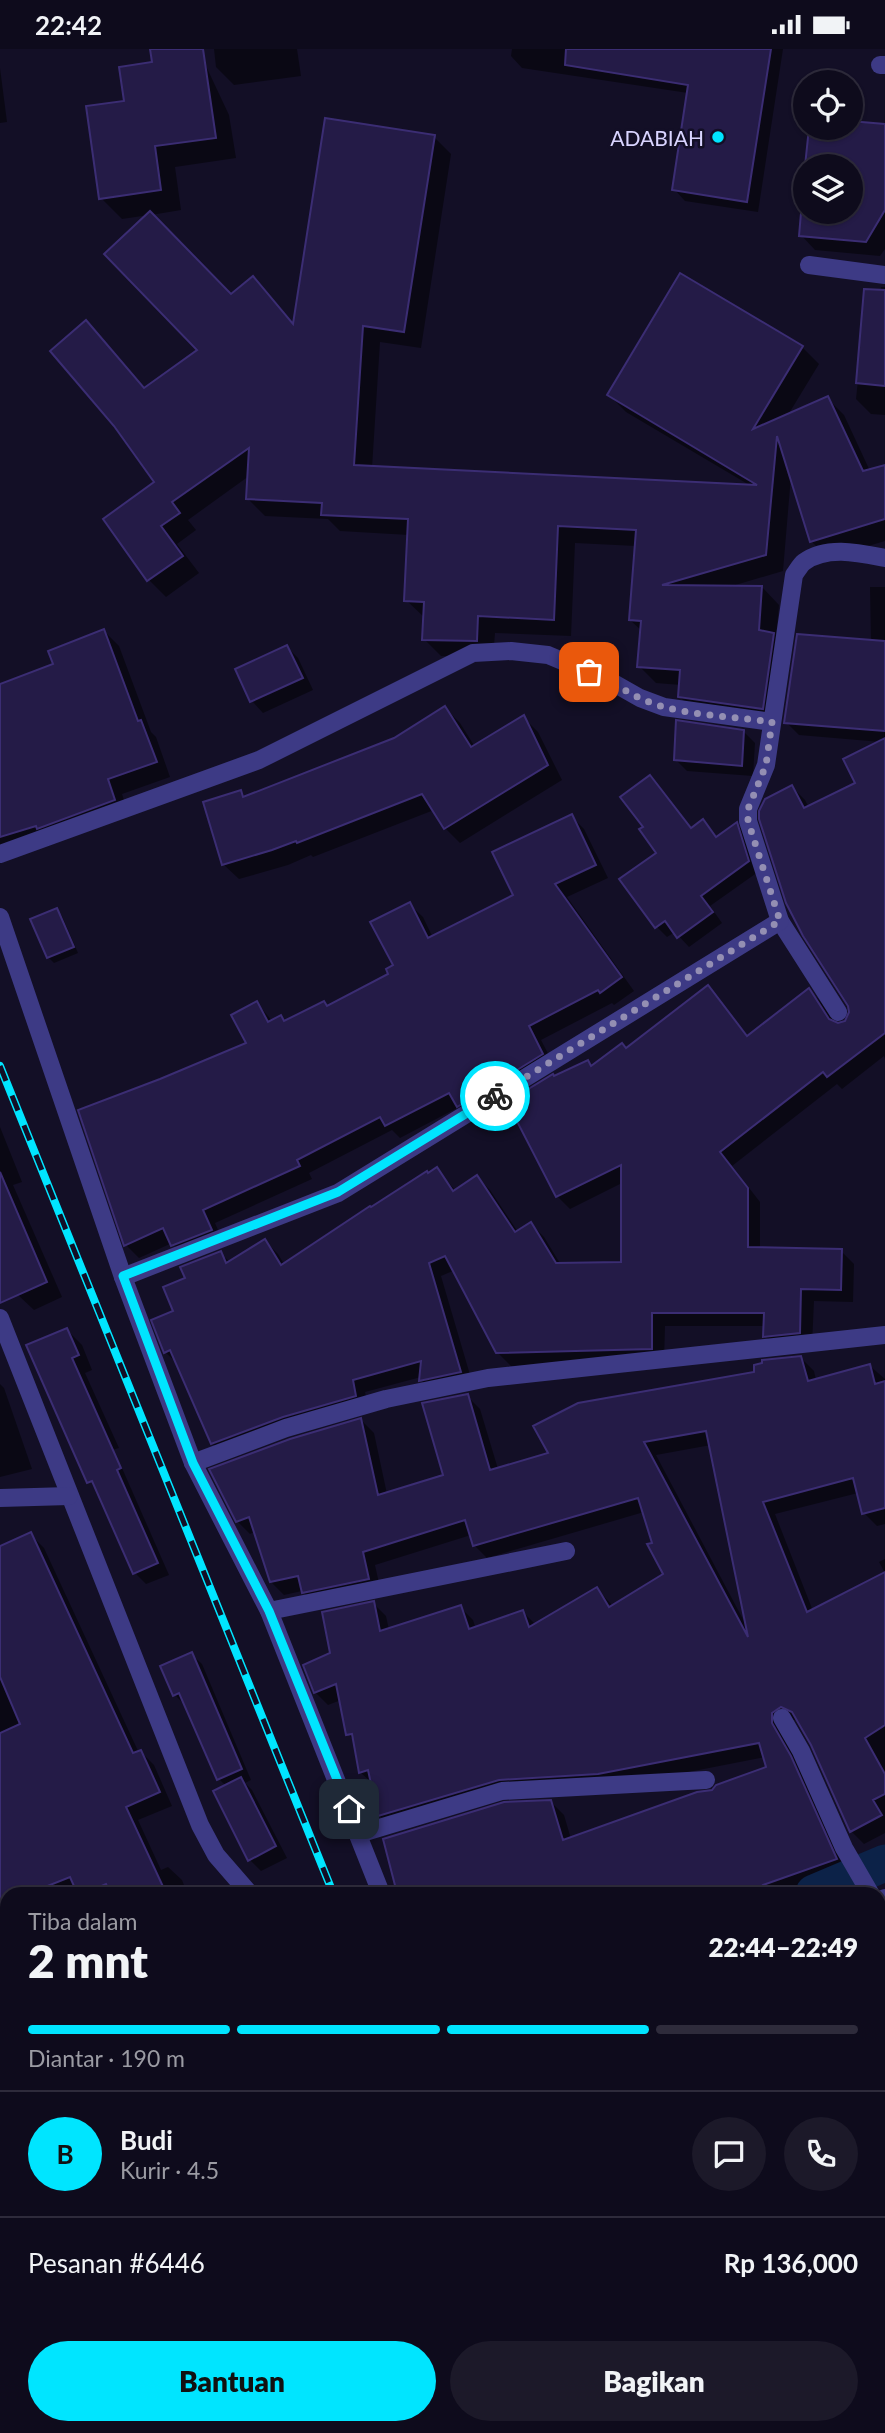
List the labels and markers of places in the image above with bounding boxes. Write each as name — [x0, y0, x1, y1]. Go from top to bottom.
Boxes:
place label: ADABIAH — [610, 125, 704, 150]
marker: ADABIAH — [710, 129, 726, 145]
pin — [559, 642, 619, 702]
pin — [319, 1779, 379, 1839]

